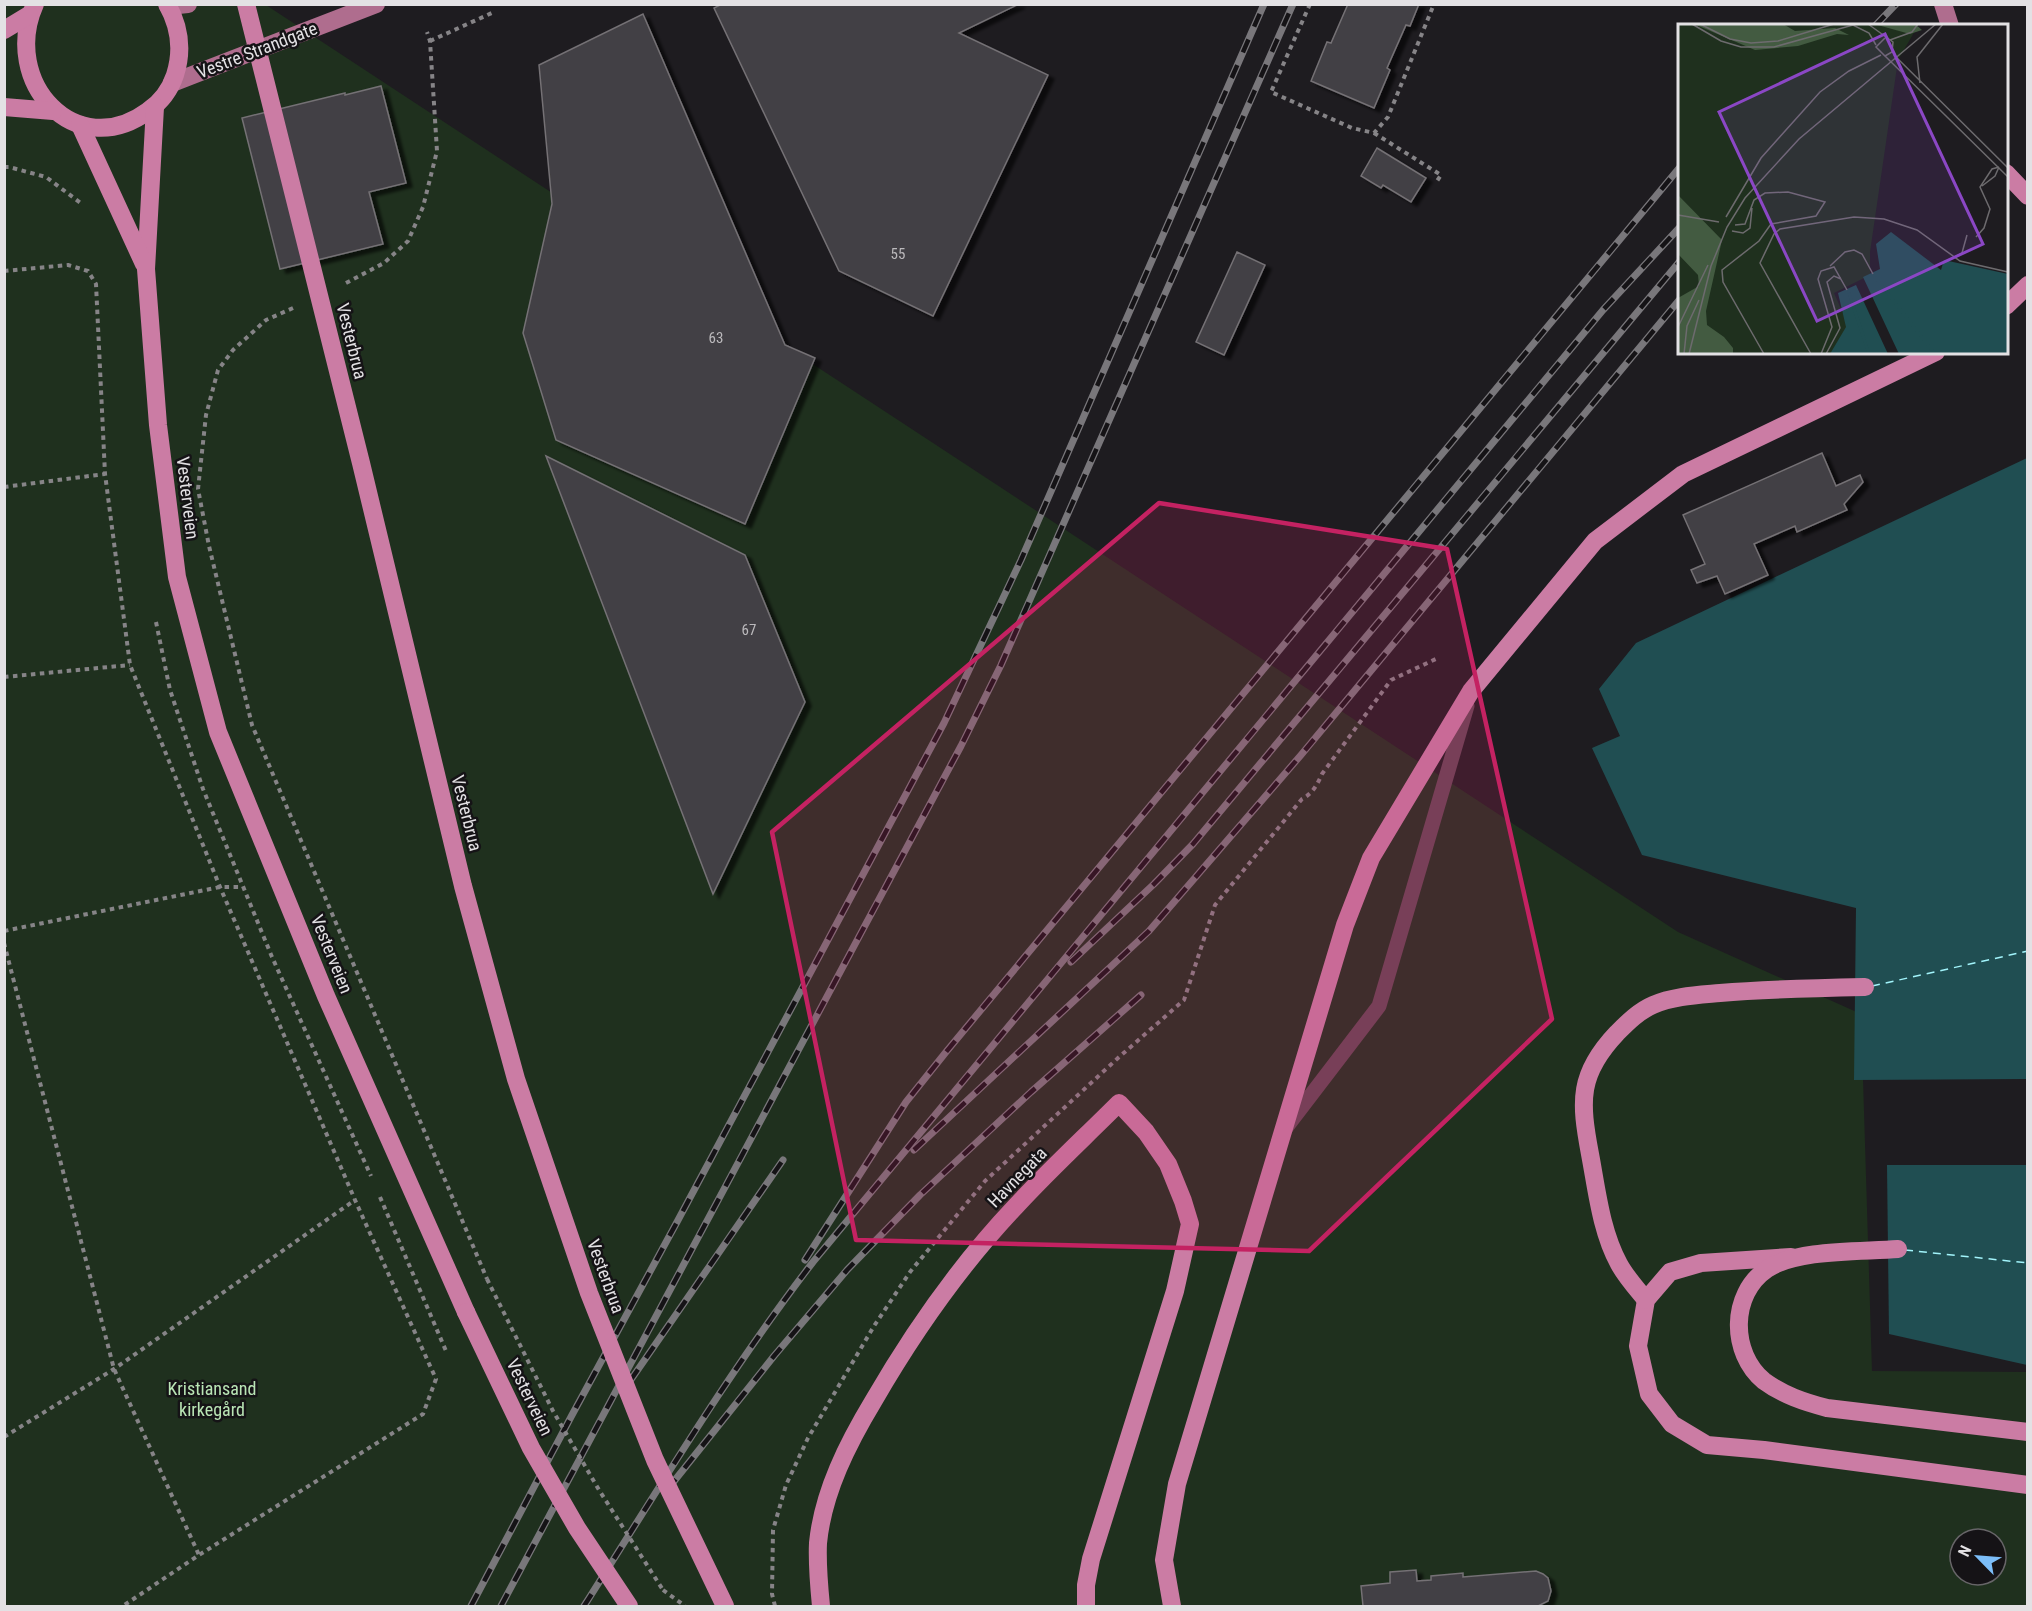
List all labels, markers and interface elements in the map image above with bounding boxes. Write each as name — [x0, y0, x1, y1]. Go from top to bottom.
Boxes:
street label: Vestre Strandgate — [194, 17, 320, 83]
inset map — [1678, 24, 2008, 354]
house number: 55 — [891, 245, 905, 263]
street label: Vesterbrua — [332, 301, 372, 381]
house number: 63 — [709, 329, 723, 347]
street label: Vesterveien — [173, 455, 203, 541]
house number: 67 — [742, 621, 756, 639]
street label: Vesterbrua — [447, 773, 487, 853]
street label: Vesterveien — [307, 912, 357, 996]
street label: Havnegata — [983, 1142, 1051, 1212]
street label: Vesterbrua — [583, 1236, 629, 1316]
street label: Vesterveien — [502, 1355, 558, 1439]
park label: Kristiansand kirkegård — [168, 1378, 256, 1420]
north arrow — [1948, 1527, 2008, 1587]
text: N — [1954, 1542, 1976, 1559]

